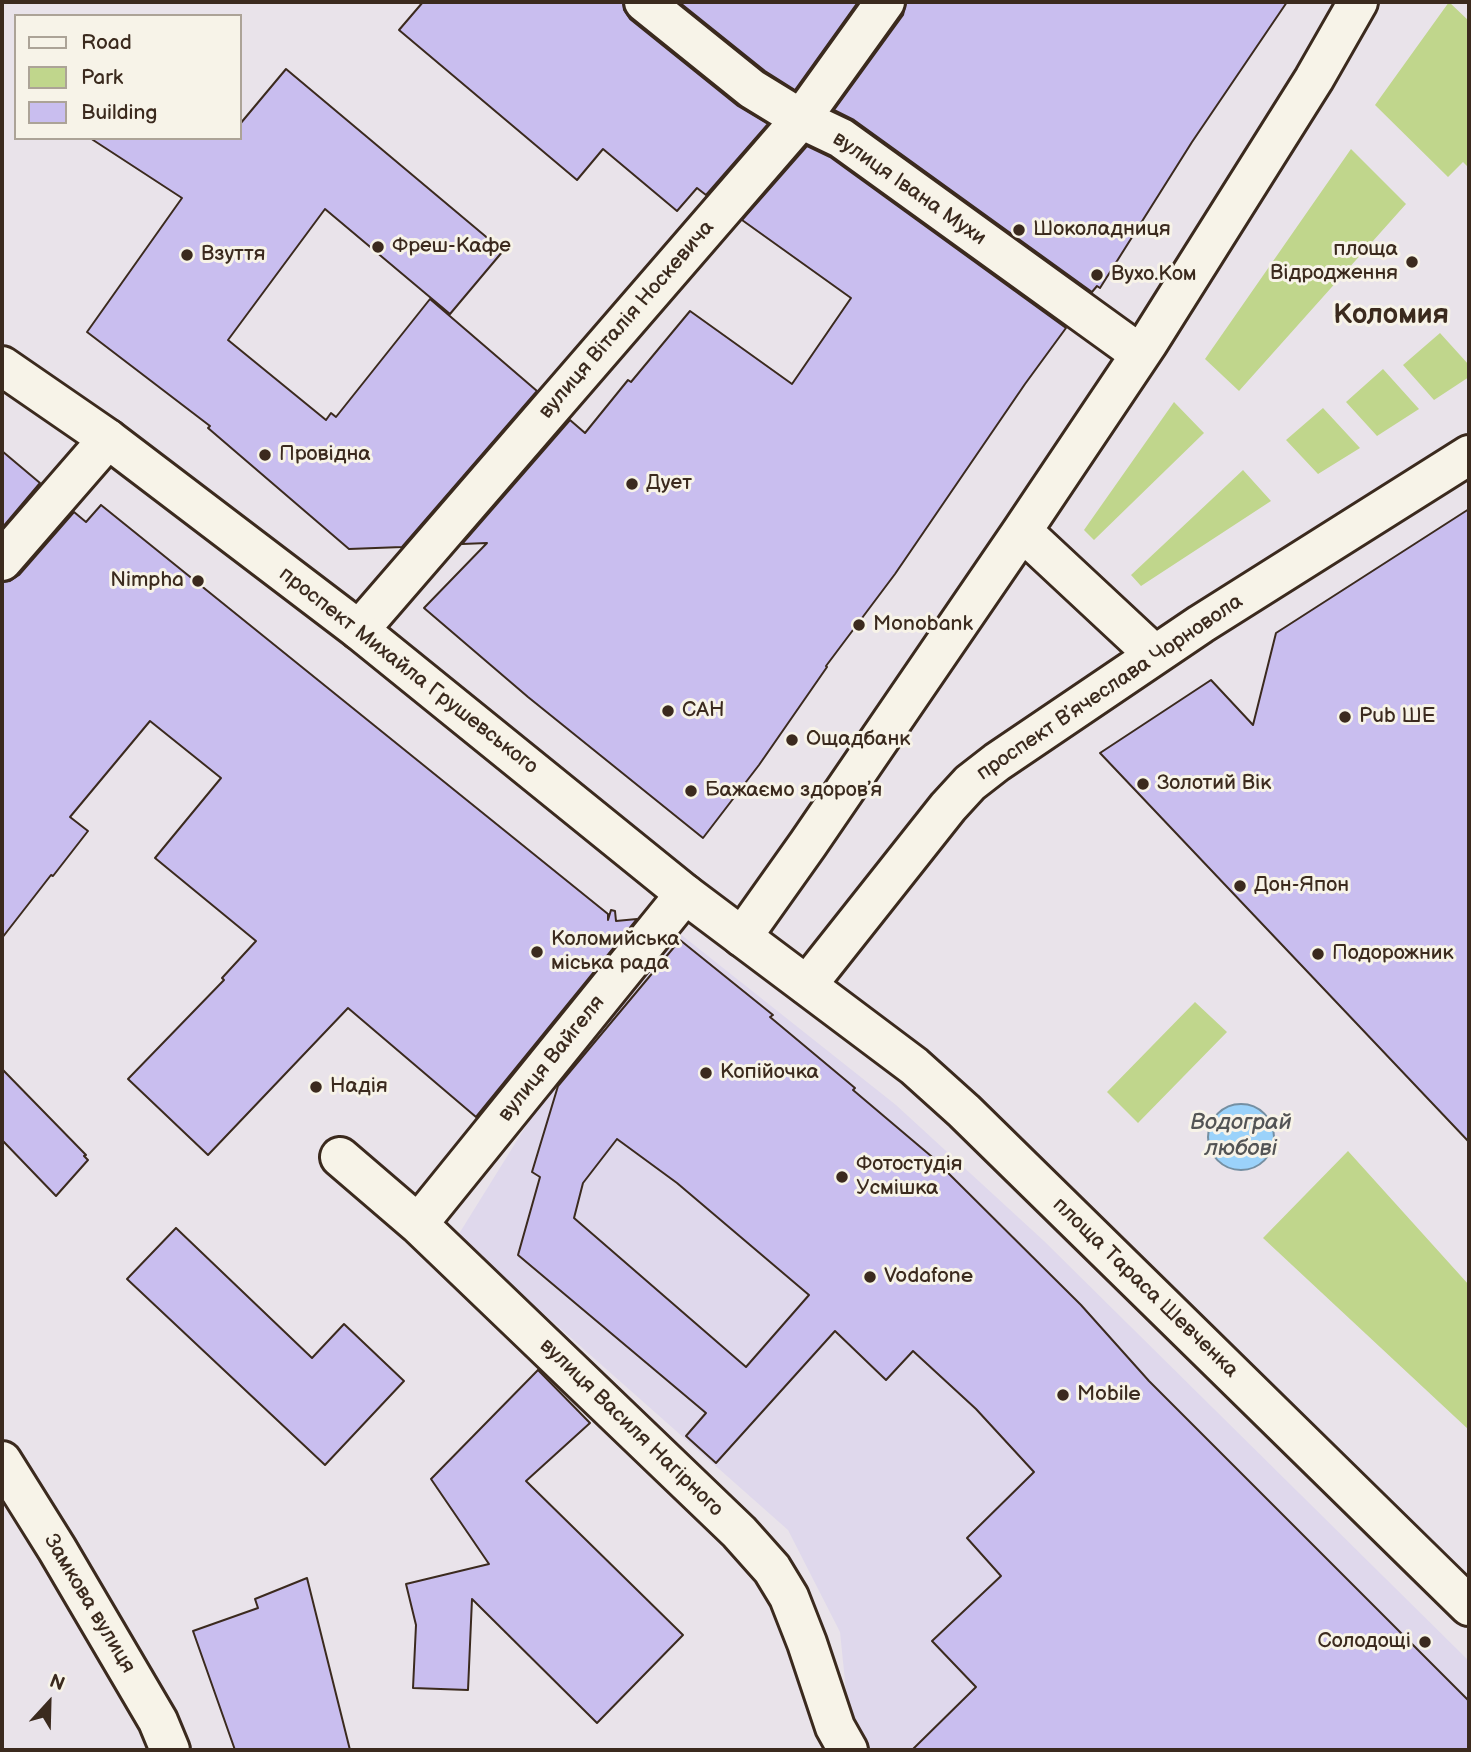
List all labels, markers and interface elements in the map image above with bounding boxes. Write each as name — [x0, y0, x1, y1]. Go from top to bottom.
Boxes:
legend — [14, 14, 242, 140]
text: Road — [81, 30, 132, 55]
text: Park — [81, 65, 123, 90]
text: Building — [81, 100, 157, 125]
street label: вулиця Івана Мухи — [827, 127, 991, 251]
street label: вулиця Віталія Носкевича — [534, 216, 720, 424]
place label: Шоколадниця — [1033, 217, 1171, 243]
marker: Шоколадниця — [1011, 222, 1027, 238]
place label: Фреш-Кафе — [392, 234, 511, 260]
place label: площа Відродження — [1270, 237, 1398, 287]
marker: Фреш-Кафе — [370, 239, 386, 255]
place label: Взуття — [201, 242, 265, 268]
marker: Взуття — [179, 247, 195, 263]
marker: площа Відродження — [1404, 254, 1420, 270]
place label: Вухо.Ком — [1111, 262, 1197, 288]
marker: Вухо.Ком — [1089, 267, 1105, 283]
district label: Коломия — [1333, 299, 1449, 333]
place label: Провідна — [279, 442, 371, 468]
marker: Провідна — [257, 447, 273, 463]
place label: Дует — [646, 471, 692, 497]
marker: Дует — [624, 476, 640, 492]
street label: проспект Михайла Грушевського — [273, 562, 543, 780]
place label: Nimpha — [110, 568, 184, 594]
marker: Nimpha — [190, 573, 206, 589]
street label: проспект Вʼячеслава Чорновола — [972, 589, 1248, 787]
place label: Monobank — [873, 612, 973, 638]
marker: Monobank — [851, 617, 867, 633]
place label: САН — [682, 698, 725, 724]
marker: САН — [660, 703, 676, 719]
place label: Pub ШЕ — [1359, 704, 1435, 730]
marker: Pub ШЕ — [1337, 709, 1353, 725]
place label: Ощадбанк — [806, 727, 910, 753]
marker: Ощадбанк — [784, 732, 800, 748]
place label: Золотий Вік — [1157, 771, 1271, 797]
marker: Золотий Вік — [1135, 776, 1151, 792]
place label: Бажаємо здоровʼя — [705, 778, 882, 804]
marker: Бажаємо здоровʼя — [683, 783, 699, 799]
place label: Дон-Япон — [1254, 873, 1349, 899]
marker: Дон-Япон — [1232, 878, 1248, 894]
place label: Коломийська міська рада — [551, 927, 680, 977]
place label: Подорожник — [1332, 941, 1454, 967]
marker: Коломийська міська рада — [529, 944, 545, 960]
marker: Подорожник — [1310, 946, 1326, 962]
street label: вулиця Вайгеля — [493, 991, 611, 1127]
place label: Копійочка — [720, 1060, 819, 1086]
marker: Копійочка — [698, 1065, 714, 1081]
place label: Надія — [330, 1074, 388, 1100]
marker: Надія — [308, 1079, 324, 1095]
water label: Водограй любові — [1190, 1109, 1292, 1163]
place label: Фотостудія Усмішка — [856, 1152, 962, 1202]
marker: Фотостудія Усмішка — [834, 1169, 850, 1185]
street label: площа Тараса Шевченка — [1047, 1193, 1243, 1383]
place label: Vodafone — [884, 1264, 973, 1290]
marker: Vodafone — [862, 1269, 878, 1285]
street label: вулиця Василя Нагірного — [534, 1334, 728, 1522]
place label: Mobile — [1077, 1382, 1141, 1408]
marker: Mobile — [1055, 1387, 1071, 1403]
street label: Замкова вулиця — [38, 1530, 140, 1678]
place label: Солодощі — [1318, 1629, 1411, 1655]
marker: Солодощі — [1417, 1634, 1433, 1650]
north arrow — [14, 1668, 84, 1738]
text: N — [46, 1670, 68, 1696]

